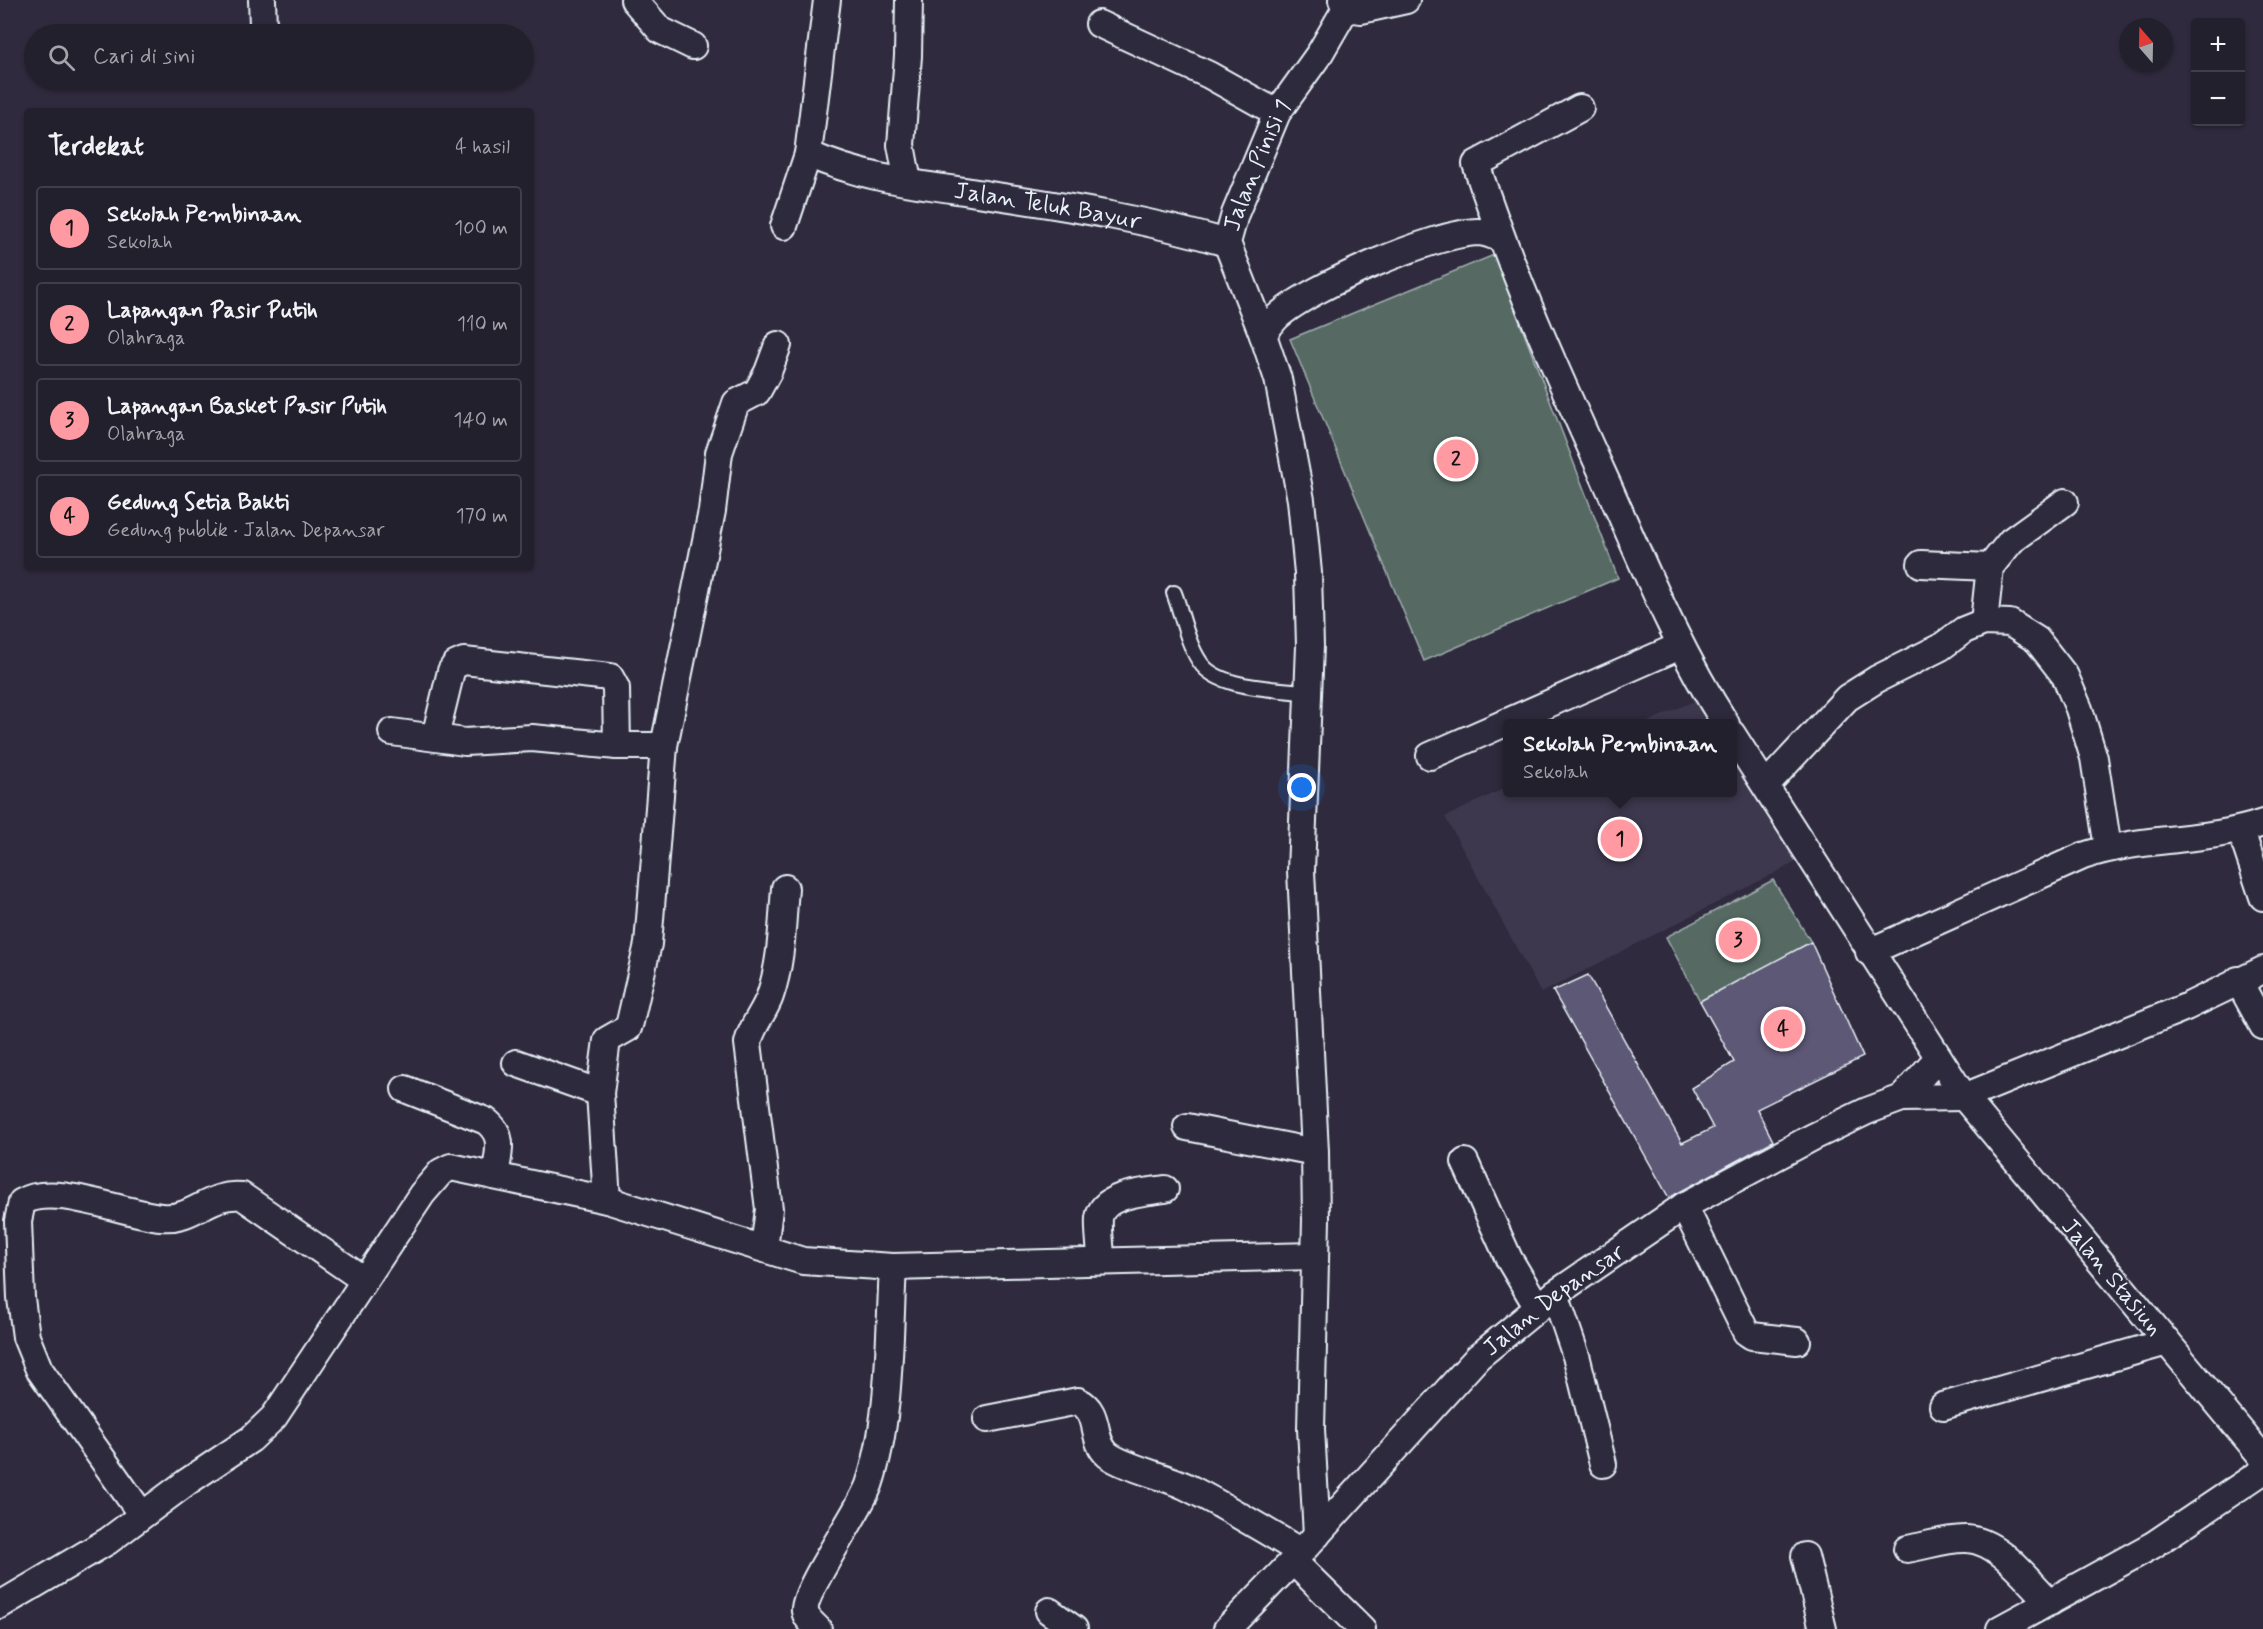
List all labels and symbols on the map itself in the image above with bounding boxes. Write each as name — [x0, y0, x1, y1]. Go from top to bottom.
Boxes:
north arrow — [2119, 18, 2173, 72]
street label: Jalan Pinisi 1 — [1217, 94, 1299, 235]
street label: Jalan Teluk Bayur — [952, 176, 1145, 238]
pin: 2 — [1436, 436, 1476, 482]
your location — [1287, 773, 1316, 802]
pin: 1 — [1600, 816, 1640, 862]
pin: 3 — [1718, 918, 1758, 962]
pin: 4 — [1764, 1006, 1802, 1052]
street label: Jalan Stasiun — [2054, 1212, 2169, 1343]
street label: Jalan Depansar — [1477, 1237, 1631, 1364]

